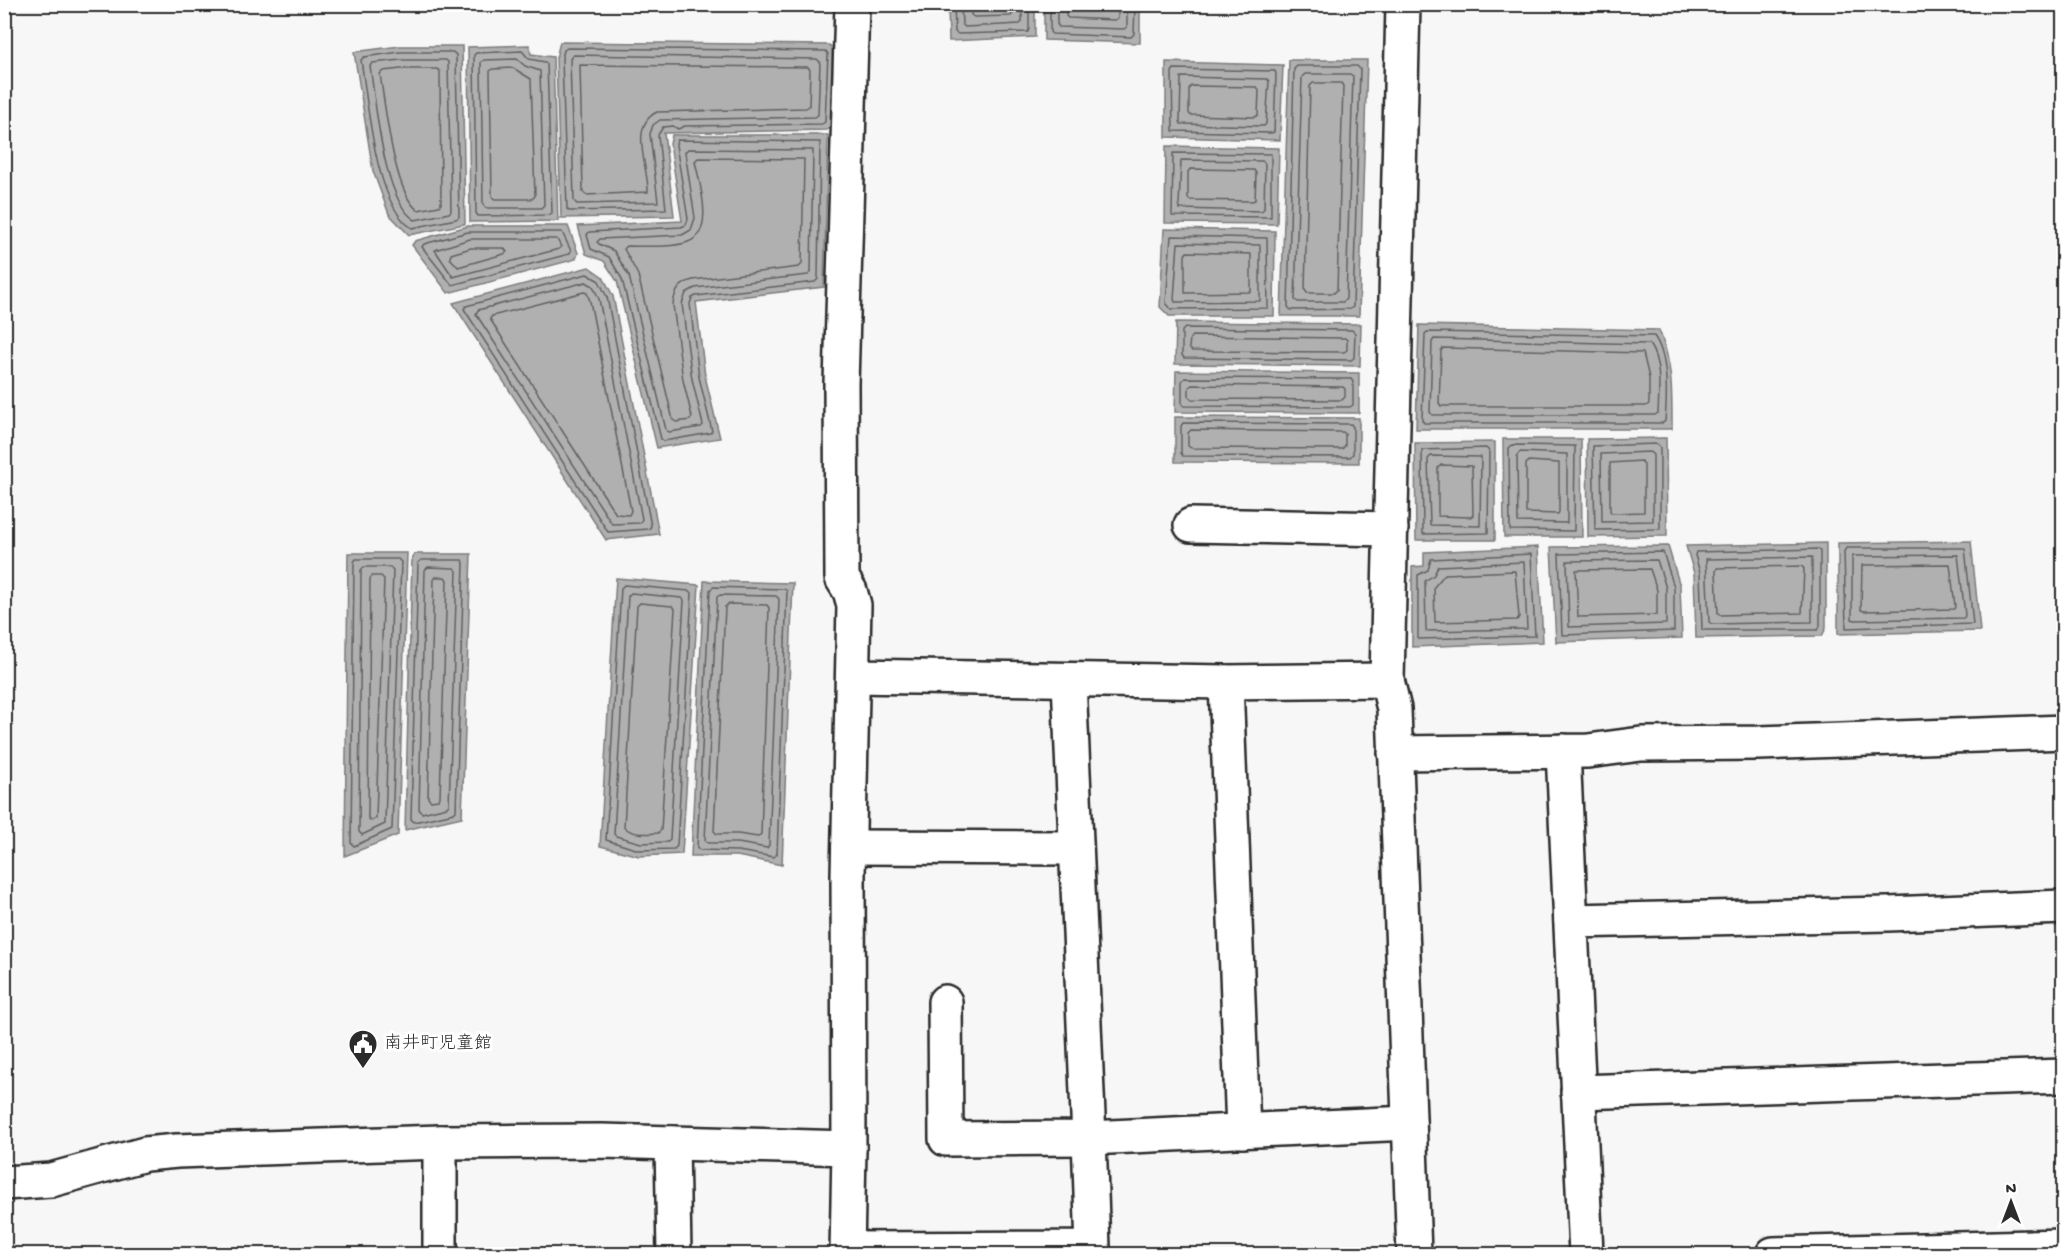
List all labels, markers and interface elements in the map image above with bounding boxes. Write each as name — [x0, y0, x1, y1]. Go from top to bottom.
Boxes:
public building icon: 南井町児童館 — [347, 1028, 379, 1070]
place label: 南井町児童館 — [384, 1033, 492, 1055]
north arrow — [1981, 1172, 2041, 1232]
text: N — [2006, 1181, 2017, 1200]

